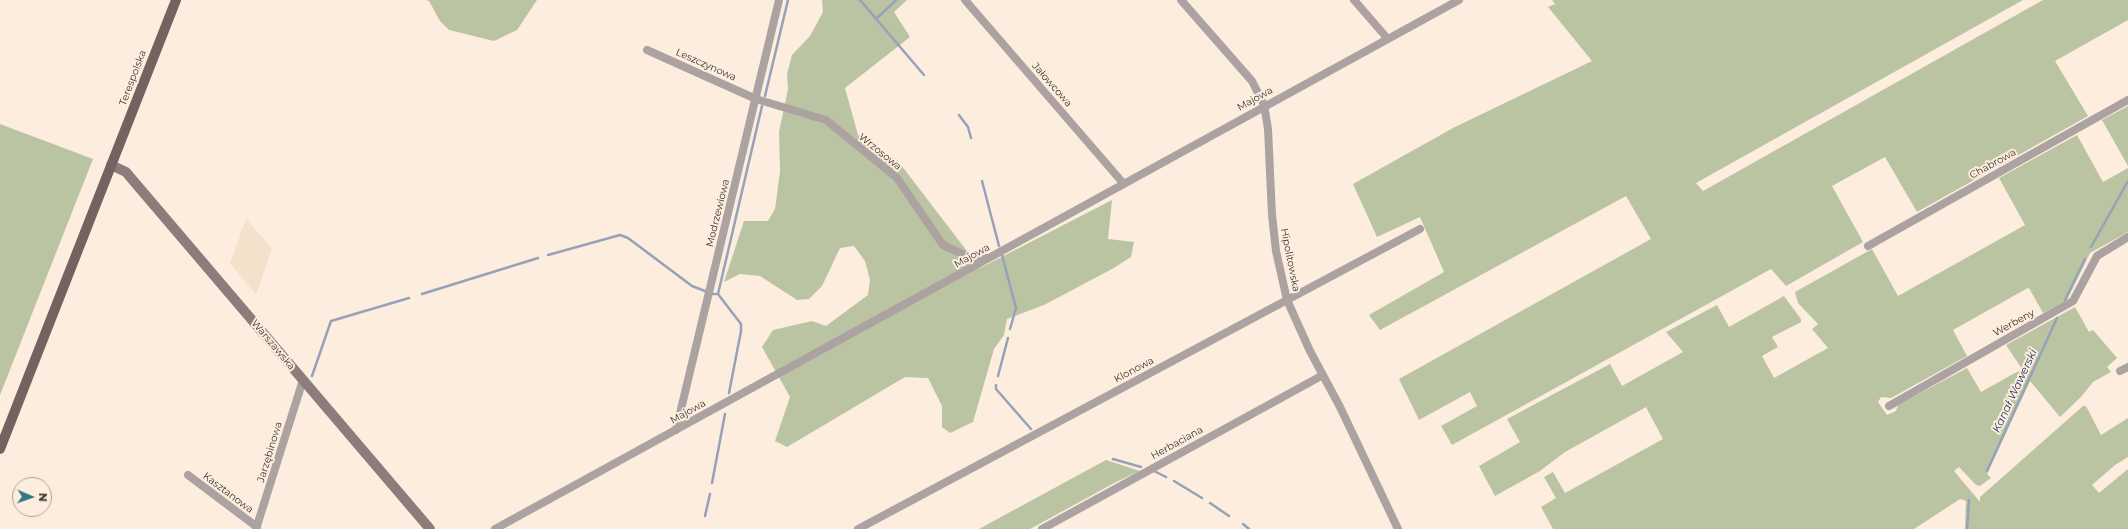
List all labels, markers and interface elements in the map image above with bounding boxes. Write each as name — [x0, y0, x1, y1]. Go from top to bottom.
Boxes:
street label: Leszczynowa — [674, 46, 738, 84]
street label: Terespolska — [117, 49, 149, 107]
street label: Jałowcowa — [1030, 60, 1074, 110]
street label: Majowa — [1235, 84, 1275, 114]
street label: Wrzosowa — [856, 131, 904, 173]
street label: Chabrowa — [1968, 146, 2018, 182]
street label: Modrzewiowa — [704, 178, 732, 248]
street label: Hipolitowska — [1278, 227, 1302, 293]
street label: Majowa — [952, 241, 992, 271]
street label: Werbeny — [1991, 307, 2037, 339]
street label: Warszawska — [249, 318, 297, 372]
water label: Kanał Wawerski — [1990, 347, 2040, 435]
street label: Klonowa — [1112, 355, 1156, 385]
street label: Majowa — [668, 397, 708, 427]
street label: Jarzębinowa — [255, 420, 285, 484]
street label: Herbaciana — [1149, 424, 1205, 462]
street label: Kasztanowa — [200, 470, 256, 516]
north arrow — [12, 477, 52, 517]
text: N — [36, 493, 50, 502]

